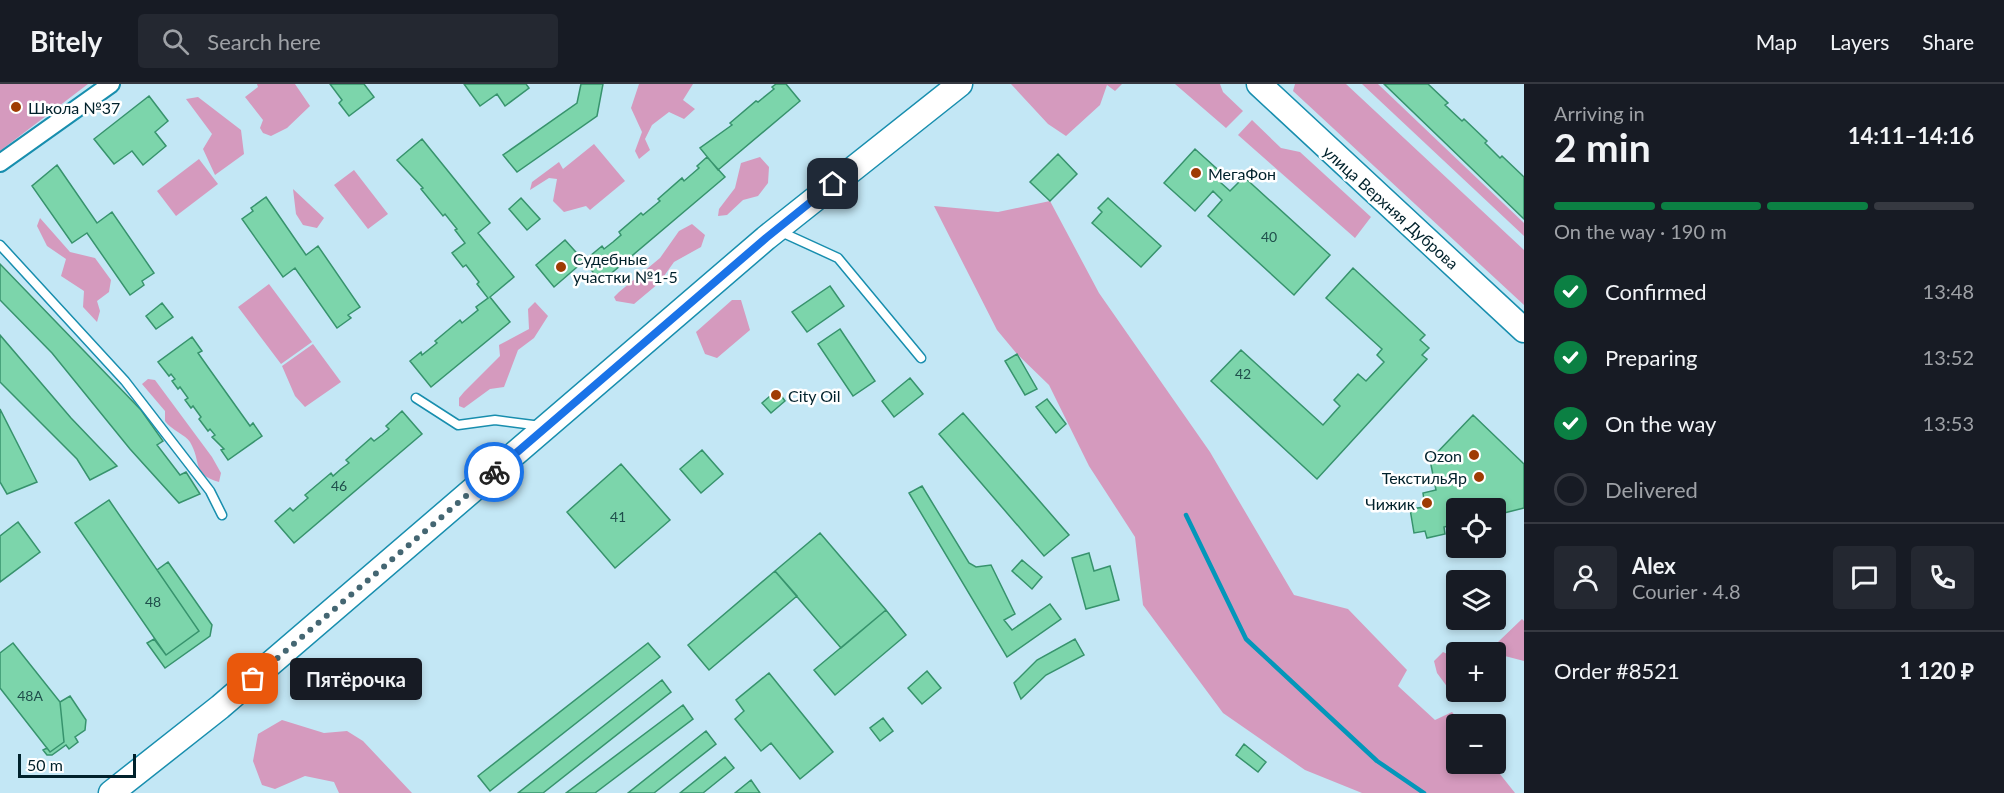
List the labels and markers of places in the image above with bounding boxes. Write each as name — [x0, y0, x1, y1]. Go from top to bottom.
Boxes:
place label: Школа №37 — [28, 98, 120, 117]
marker: Школа №37 — [9, 100, 23, 114]
pin — [807, 158, 858, 209]
place label: МегаФон — [1208, 164, 1276, 183]
marker: МегаФон — [1189, 166, 1203, 180]
place label: Судебные участки №1-5 — [573, 249, 678, 286]
marker: Судебные участки №1-5 — [554, 260, 568, 274]
place label: City Oil — [788, 386, 841, 405]
marker: City Oil — [769, 388, 783, 402]
place label: Ozon — [1424, 446, 1462, 465]
marker: Ozon — [1467, 448, 1481, 462]
place label: ТекстильЯр — [1382, 468, 1467, 487]
marker: ТекстильЯр — [1472, 470, 1486, 484]
place label: Чижик — [1365, 494, 1416, 513]
marker: Чижик — [1420, 496, 1434, 510]
pin — [227, 653, 278, 704]
callout: Пятёрочка — [289, 658, 421, 700]

